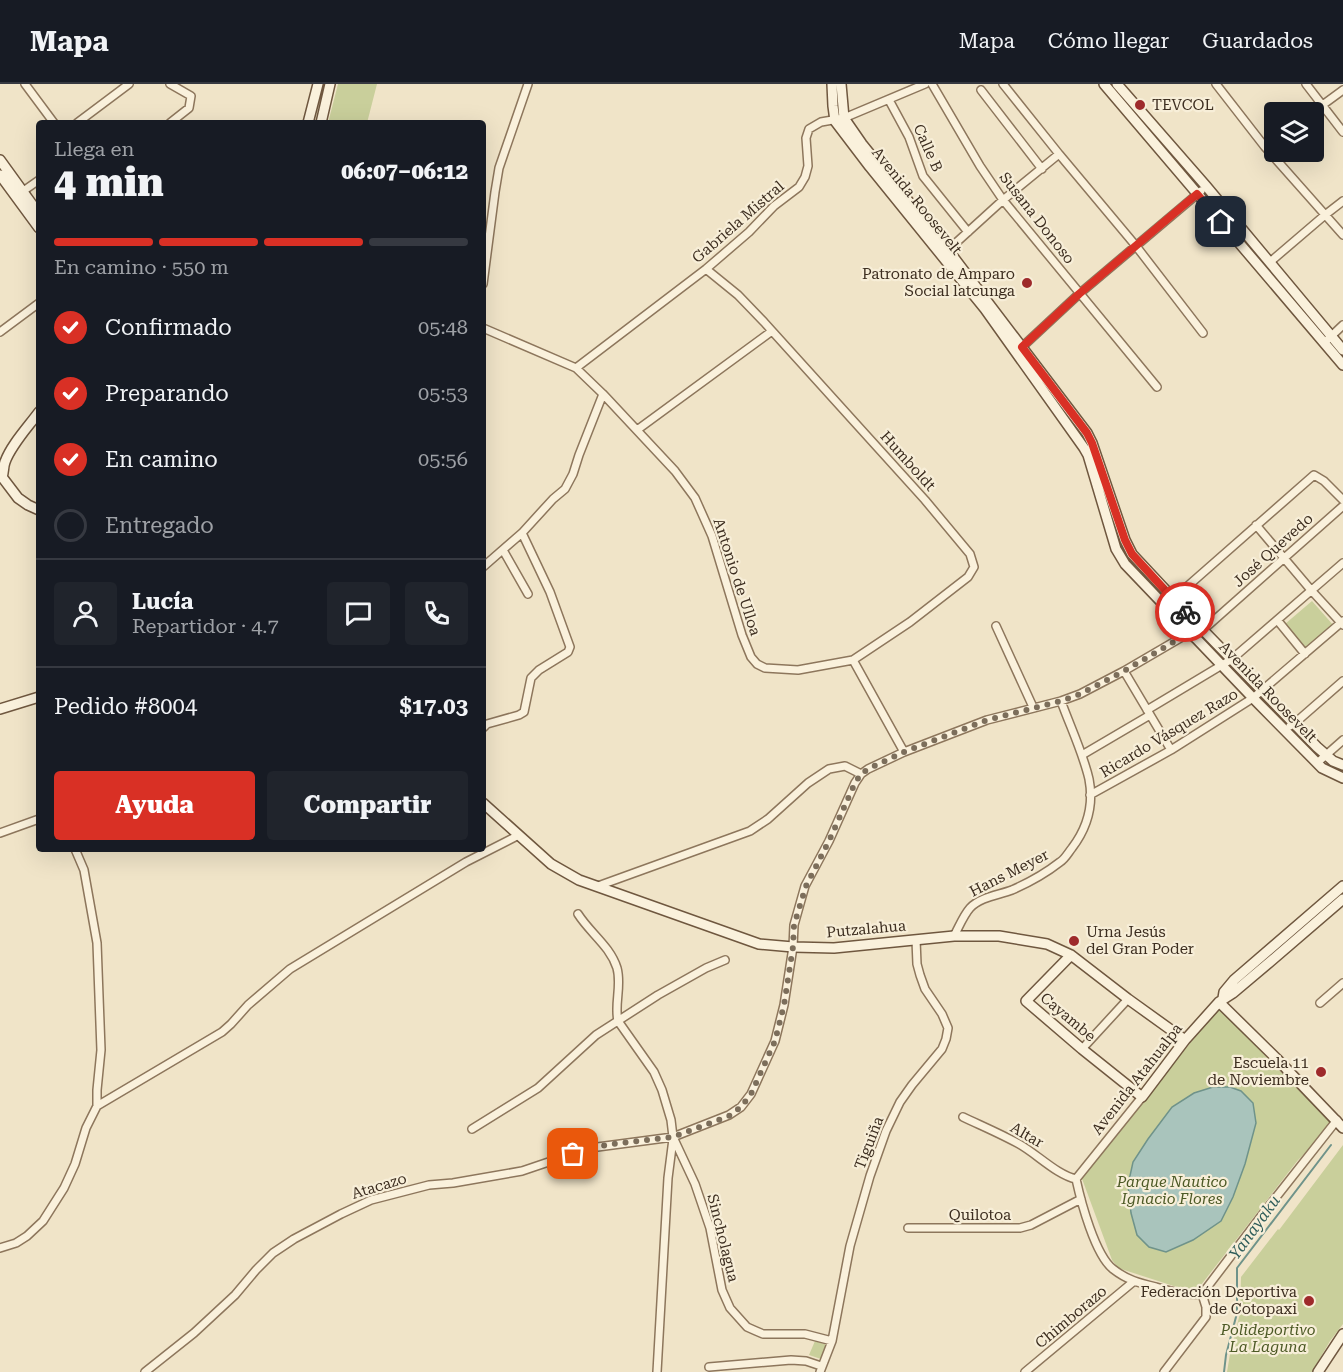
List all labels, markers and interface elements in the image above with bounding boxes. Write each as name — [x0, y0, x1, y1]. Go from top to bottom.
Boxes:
text: Mapa — [30, 25, 109, 58]
text: Mapa — [959, 29, 1015, 53]
text: Cómo llegar — [1048, 29, 1169, 53]
text: Guardados — [1202, 29, 1313, 53]
place label: TEVCOL — [1152, 96, 1214, 114]
marker: TEVCOL — [1133, 98, 1147, 112]
map controls — [1264, 102, 1324, 162]
button: layers — [1264, 102, 1324, 162]
street label: Calle B — [910, 121, 946, 175]
text: Llega en — [54, 137, 134, 161]
street label: Avenida Roosevelt — [868, 144, 966, 259]
text: 06:07–06:12 — [341, 159, 468, 184]
text: 4 min — [54, 160, 164, 206]
street label: Susana Donoso — [996, 169, 1078, 267]
street label: Gabriela Mistral — [688, 177, 788, 267]
pin — [1195, 196, 1246, 247]
icon: home — [1204, 205, 1237, 238]
text: En camino · 550 m — [54, 255, 229, 279]
place label: Patronato de Amparo Social latcunga — [862, 265, 1015, 300]
marker: Patronato de Amparo Social latcunga — [1020, 276, 1034, 290]
icon: check — [54, 311, 87, 344]
text: Confirmado — [105, 315, 232, 340]
text: 05:48 — [418, 315, 468, 339]
icon: check — [54, 377, 87, 410]
text: Preparando — [105, 381, 229, 406]
text: 05:53 — [418, 381, 468, 405]
street label: Humboldt — [877, 427, 940, 495]
icon: check — [54, 443, 87, 476]
text: En camino — [105, 447, 218, 472]
text: 05:56 — [418, 447, 468, 471]
street label: José Quevedo — [1229, 509, 1317, 591]
text: Entregado — [105, 513, 214, 538]
street label: Antonio de Ulloa — [710, 516, 764, 638]
button: person — [54, 582, 117, 645]
button: chat — [327, 582, 390, 645]
button: phone — [405, 582, 468, 645]
courier — [1155, 582, 1215, 642]
text: Lucía — [132, 589, 193, 614]
icon: bike — [1169, 596, 1202, 629]
text: Repartidor · 4.7 — [132, 614, 279, 638]
street label: Avenida Roosevelt — [1215, 638, 1321, 746]
street label: Ricardo Vásquez Razo — [1097, 685, 1241, 781]
text: Pedido #8004 — [54, 694, 197, 719]
text: $17.03 — [399, 694, 468, 719]
button: Ayuda — [54, 771, 255, 840]
button: Compartir — [267, 771, 468, 840]
street label: Hans Meyer — [966, 845, 1052, 901]
street label: Putzalahua — [825, 917, 907, 941]
place label: Urna Jesús del Gran Poder — [1086, 923, 1194, 958]
marker: Urna Jesús del Gran Poder — [1067, 934, 1081, 948]
street label: Cayambe — [1037, 989, 1099, 1045]
street label: Avenida Atahualpa — [1088, 1020, 1186, 1138]
place label: Escuela 11 de Noviembre — [1208, 1054, 1309, 1089]
marker: Escuela 11 de Noviembre — [1314, 1065, 1328, 1079]
street label: Tiguiña — [851, 1114, 887, 1172]
street label: Altar — [1007, 1118, 1047, 1152]
pin — [547, 1128, 598, 1179]
icon: bag — [556, 1137, 589, 1170]
street label: Atacazo — [349, 1169, 409, 1203]
park label: Parque Nautico Ignacio Flores — [1116, 1173, 1228, 1208]
water label: Yanayaku — [1225, 1191, 1284, 1263]
street label: Sincholagua — [703, 1192, 743, 1284]
street label: Quilotoa — [949, 1206, 1011, 1224]
street label: Chimborazo — [1032, 1282, 1110, 1352]
place label: Federación Deportiva de Cotopaxi — [1140, 1283, 1297, 1318]
marker: Federación Deportiva de Cotopaxi — [1302, 1294, 1316, 1308]
park label: Polideportivo La Laguna — [1219, 1321, 1316, 1356]

